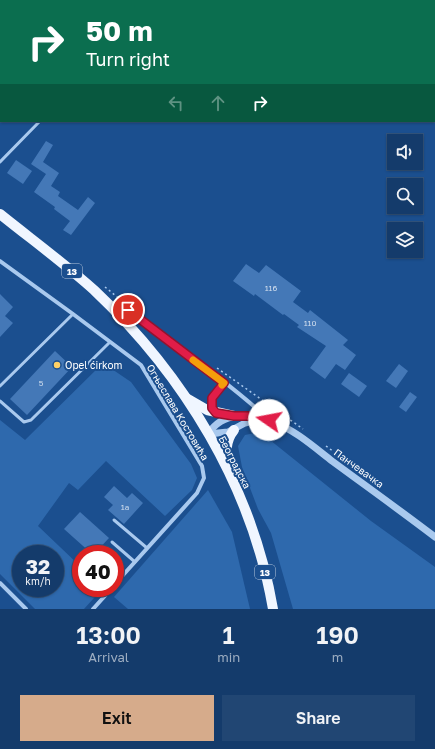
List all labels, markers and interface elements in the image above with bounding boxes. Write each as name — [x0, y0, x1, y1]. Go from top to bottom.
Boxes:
text: 50 m — [86, 14, 153, 47]
icon: right — [20, 16, 72, 68]
text: Turn right — [86, 48, 170, 70]
icon: left — [165, 92, 187, 114]
icon: ahead — [207, 92, 229, 114]
icon: right — [249, 92, 271, 114]
map controls — [387, 134, 423, 258]
button: sound — [387, 134, 423, 170]
button: search — [387, 178, 423, 214]
button: layers — [387, 222, 423, 258]
road number: 13 — [62, 264, 82, 278]
house number: 116 — [265, 283, 277, 293]
pin — [111, 293, 145, 327]
icon: arrive — [117, 299, 139, 321]
house number: 110 — [304, 318, 316, 328]
place label: Opel ćirkom — [65, 359, 123, 371]
marker: Opel ćirkom — [52, 360, 62, 370]
street label: Огњеслава Костовића — [145, 362, 211, 462]
house number: 5 — [39, 378, 44, 388]
position arrow — [248, 399, 290, 441]
street label: Београдска — [217, 434, 253, 490]
street label: Панчевачка — [332, 446, 386, 490]
house number: 1a — [121, 502, 129, 512]
speed limit sign: 40 — [72, 545, 124, 597]
text: 32 — [26, 554, 50, 578]
road number: 13 — [255, 565, 275, 579]
text: km/h — [25, 575, 51, 587]
text: 13:00 — [76, 620, 141, 649]
text: 1 — [223, 620, 235, 649]
text: 190 — [316, 620, 359, 649]
text: Arrival — [88, 649, 129, 665]
text: min — [217, 649, 240, 665]
text: m — [332, 649, 343, 665]
button: Exit — [20, 695, 214, 741]
button: Share — [222, 695, 415, 741]

